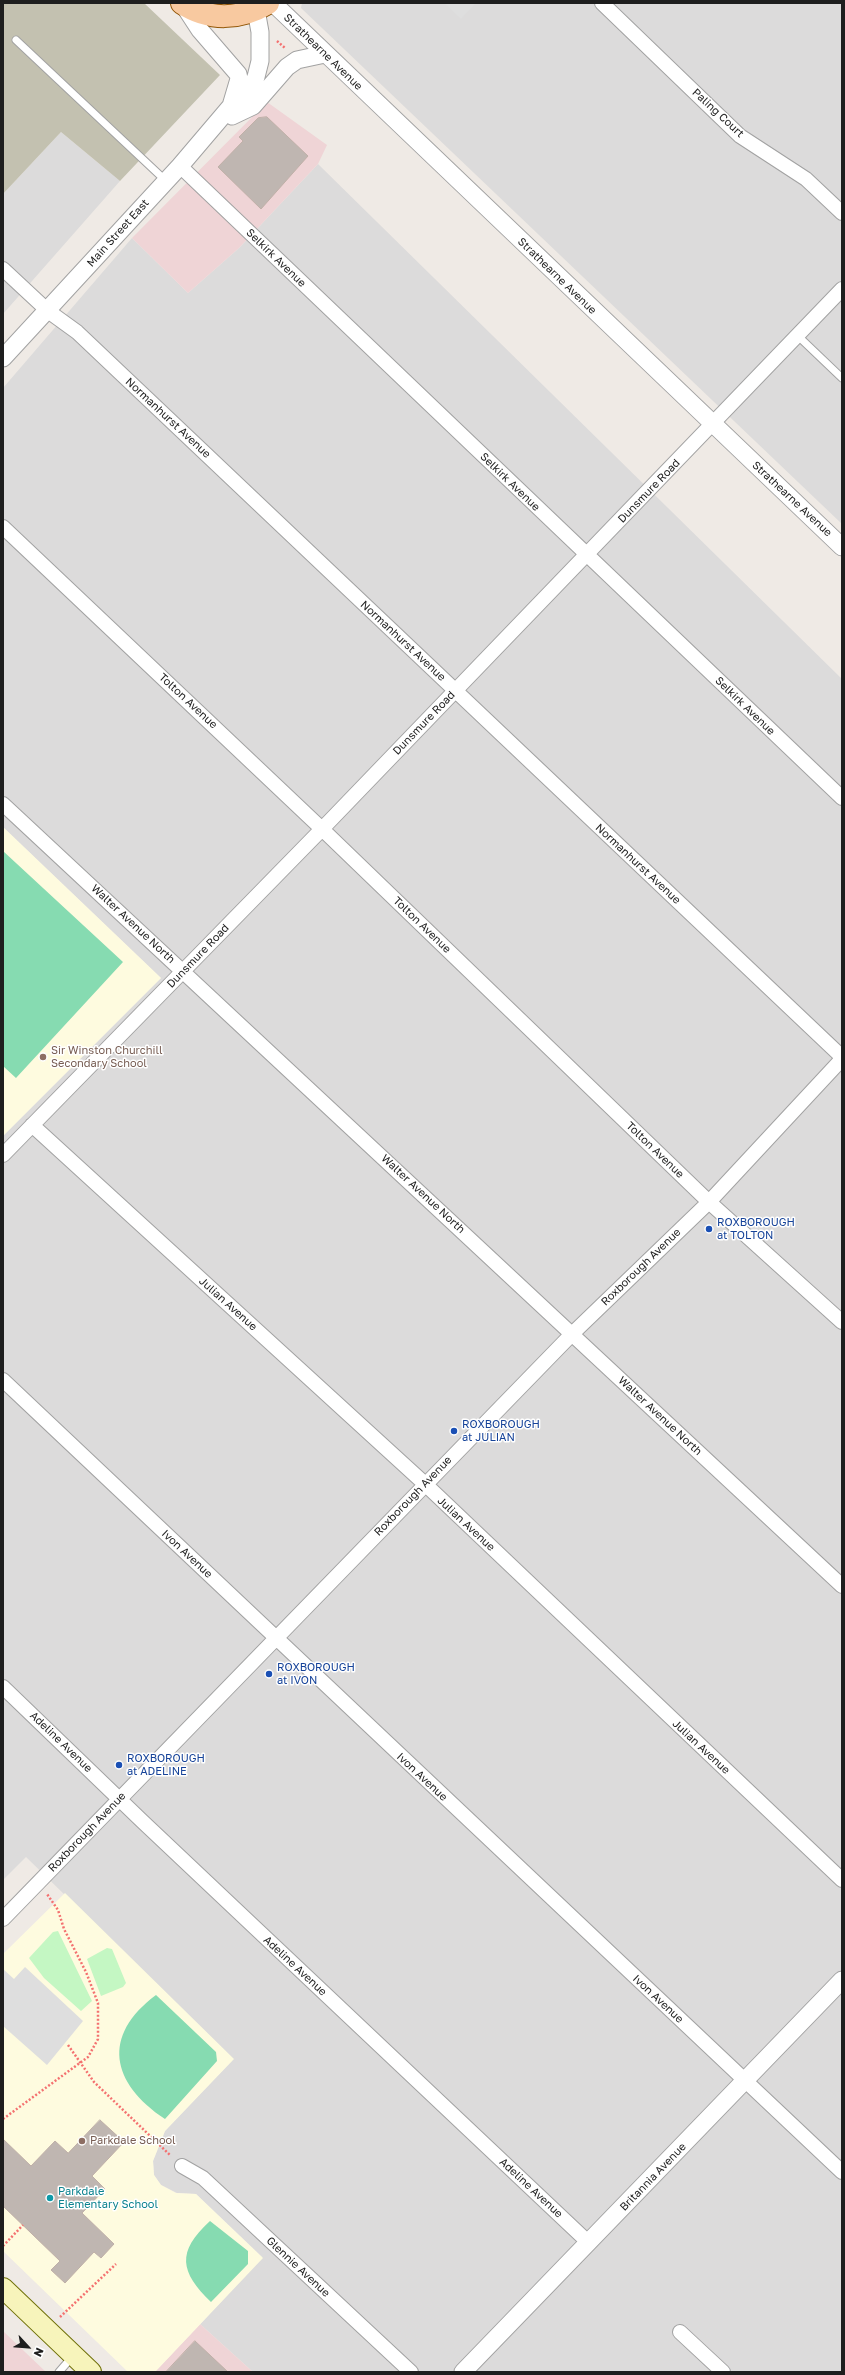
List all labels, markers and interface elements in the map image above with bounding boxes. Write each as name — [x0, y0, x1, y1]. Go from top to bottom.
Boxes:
street label: Strathearne Avenue — [281, 11, 365, 93]
street label: Paling Court — [689, 86, 747, 140]
street label: Main Street East — [84, 196, 152, 270]
street label: Selkirk Avenue — [243, 226, 309, 290]
street label: Strathearne Avenue — [515, 235, 599, 317]
street label: Normanhurst Avenue — [123, 375, 213, 461]
street label: Selkirk Avenue — [477, 450, 543, 514]
street label: Dunsmure Road — [615, 456, 683, 526]
street label: Strathearne Avenue — [749, 459, 835, 539]
street label: Normanhurst Avenue — [358, 598, 448, 684]
street label: Tolton Avenue — [156, 671, 220, 731]
street label: Selkirk Avenue — [712, 674, 778, 738]
street label: Dunsmure Road — [390, 688, 458, 758]
street label: Normanhurst Avenue — [593, 821, 683, 907]
street label: Walter Avenue North — [88, 882, 178, 966]
street label: Tolton Avenue — [390, 894, 454, 956]
street label: Dunsmure Road — [164, 921, 232, 991]
place label: Sir Winston Churchill Secondary School — [51, 1044, 162, 1070]
marker: Sir Winston Churchill Secondary School — [38, 1052, 48, 1062]
street label: Tolton Avenue — [623, 1119, 687, 1181]
street label: Walter Avenue North — [378, 1152, 468, 1236]
place label: ROXBOROUGH at TOLTON — [717, 1216, 795, 1242]
marker: ROXBOROUGH at TOLTON — [704, 1224, 714, 1234]
street label: Roxborough Avenue — [598, 1226, 684, 1308]
street label: Julian Avenue — [196, 1274, 260, 1334]
street label: Walter Avenue North — [615, 1374, 705, 1458]
place label: ROXBOROUGH at JULIAN — [462, 1418, 540, 1444]
marker: ROXBOROUGH at JULIAN — [449, 1426, 459, 1436]
street label: Roxborough Avenue — [372, 1453, 454, 1539]
street label: Julian Avenue — [435, 1494, 497, 1554]
street label: Ivon Avenue — [159, 1527, 215, 1581]
place label: ROXBOROUGH at IVON — [277, 1661, 355, 1687]
marker: ROXBOROUGH at IVON — [264, 1669, 274, 1679]
street label: Adeline Avenue — [27, 1709, 95, 1775]
street label: Julian Avenue — [670, 1717, 732, 1777]
street label: Ivon Avenue — [394, 1750, 450, 1804]
place label: ROXBOROUGH at ADELINE — [127, 1752, 205, 1778]
marker: ROXBOROUGH at ADELINE — [114, 1760, 124, 1770]
street label: Roxborough Avenue — [46, 1789, 128, 1875]
street label: Adeline Avenue — [261, 1933, 329, 1999]
street label: Ivon Avenue — [630, 1972, 686, 2026]
place label: Parkdale School — [90, 2134, 176, 2148]
marker: Parkdale School — [77, 2136, 87, 2146]
street label: Britannia Avenue — [617, 2140, 689, 2214]
street label: Adeline Avenue — [497, 2155, 565, 2221]
place label: Parkdale Elementary School — [58, 2185, 158, 2211]
marker: Parkdale Elementary School — [45, 2193, 55, 2203]
street label: Glennie Avenue — [264, 2234, 332, 2300]
north arrow — [8, 2327, 48, 2367]
text: N — [32, 2346, 47, 2359]

